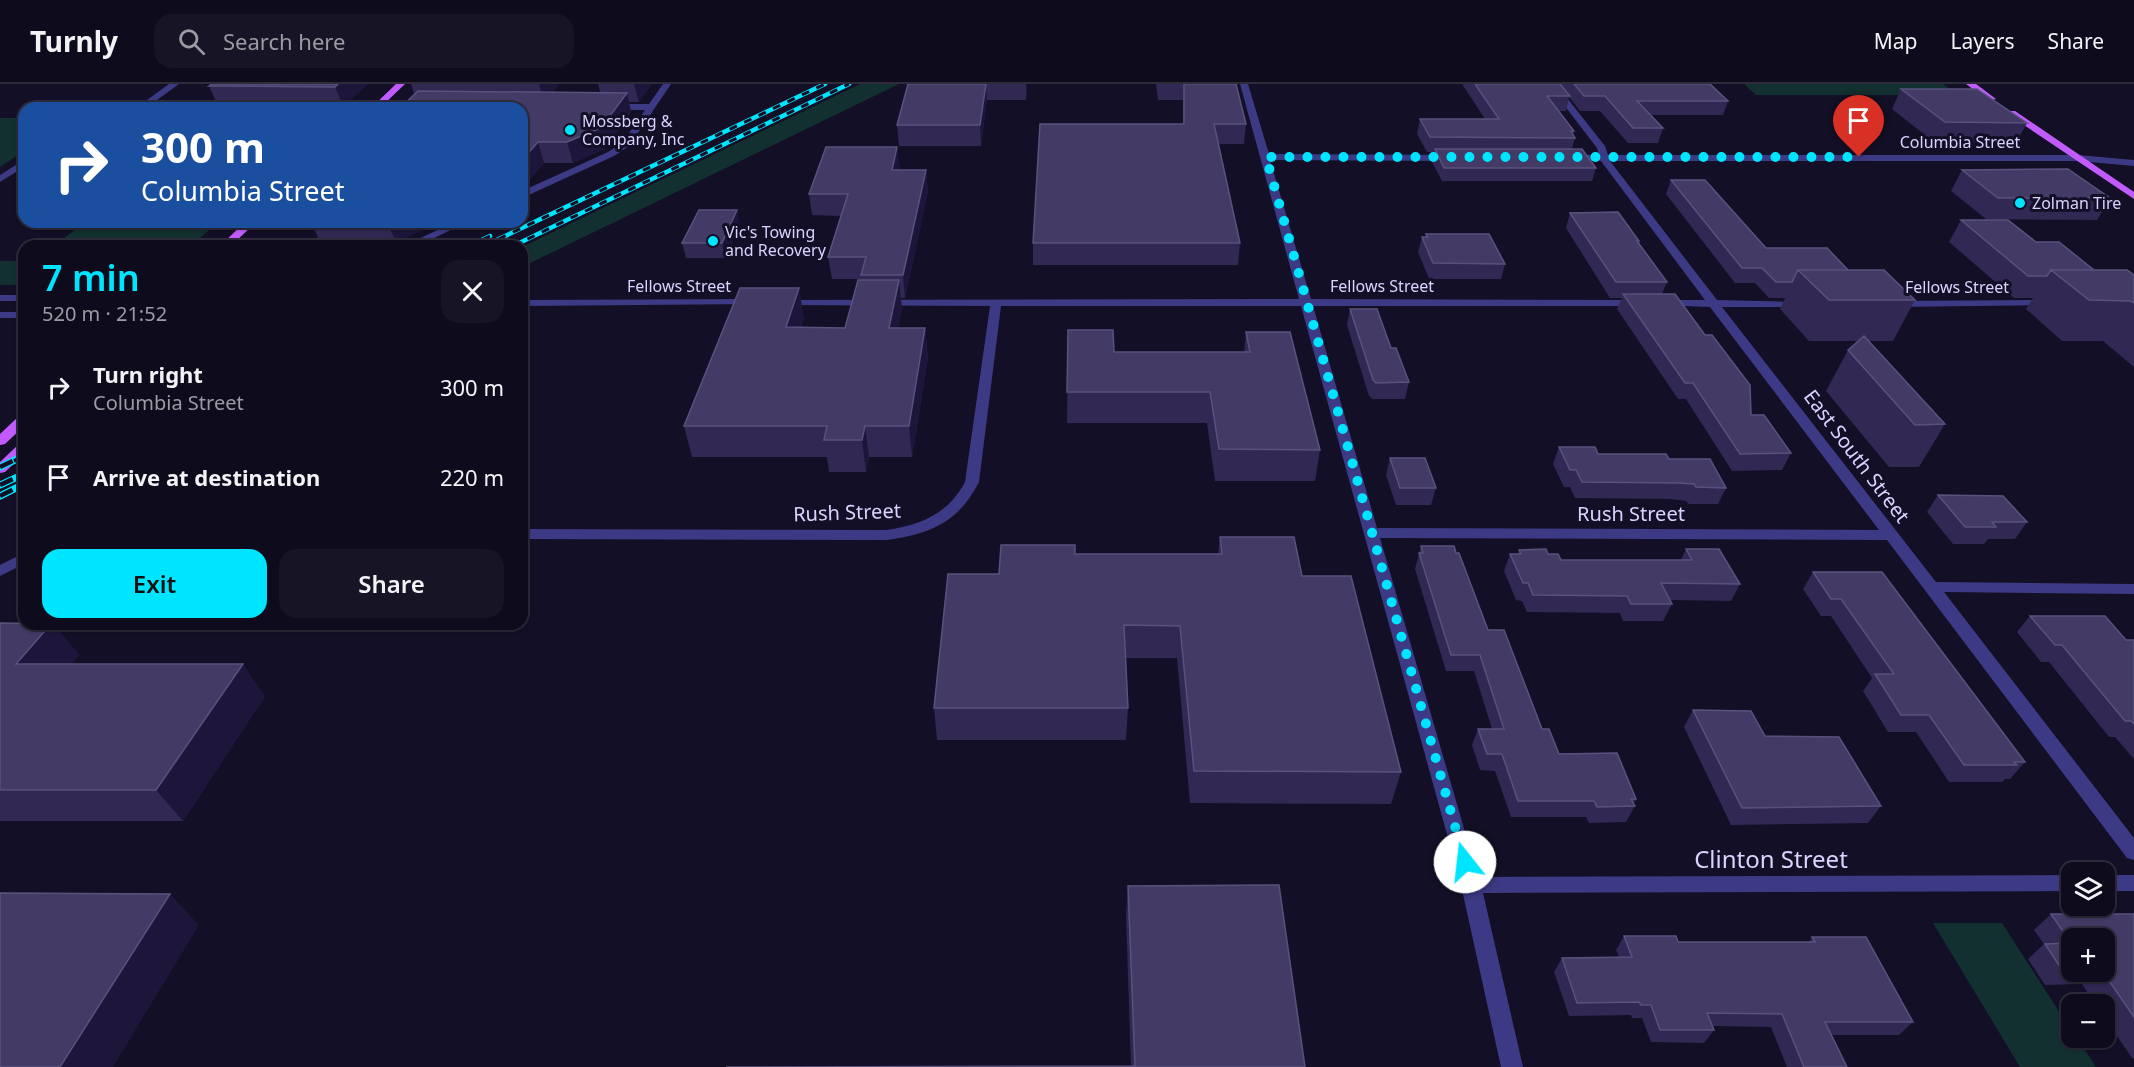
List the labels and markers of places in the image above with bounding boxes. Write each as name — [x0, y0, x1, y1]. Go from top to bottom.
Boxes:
pin — [1833, 95, 1884, 157]
place label: Mossberg & Company, Inc — [582, 110, 685, 150]
marker: Mossberg & Company, Inc — [563, 123, 577, 137]
place label: Zolman Tire — [2032, 192, 2121, 214]
marker: Zolman Tire — [2013, 196, 2027, 210]
place label: Vic's Towing and Recovery — [725, 221, 827, 261]
marker: Vic's Towing and Recovery — [706, 234, 720, 248]

